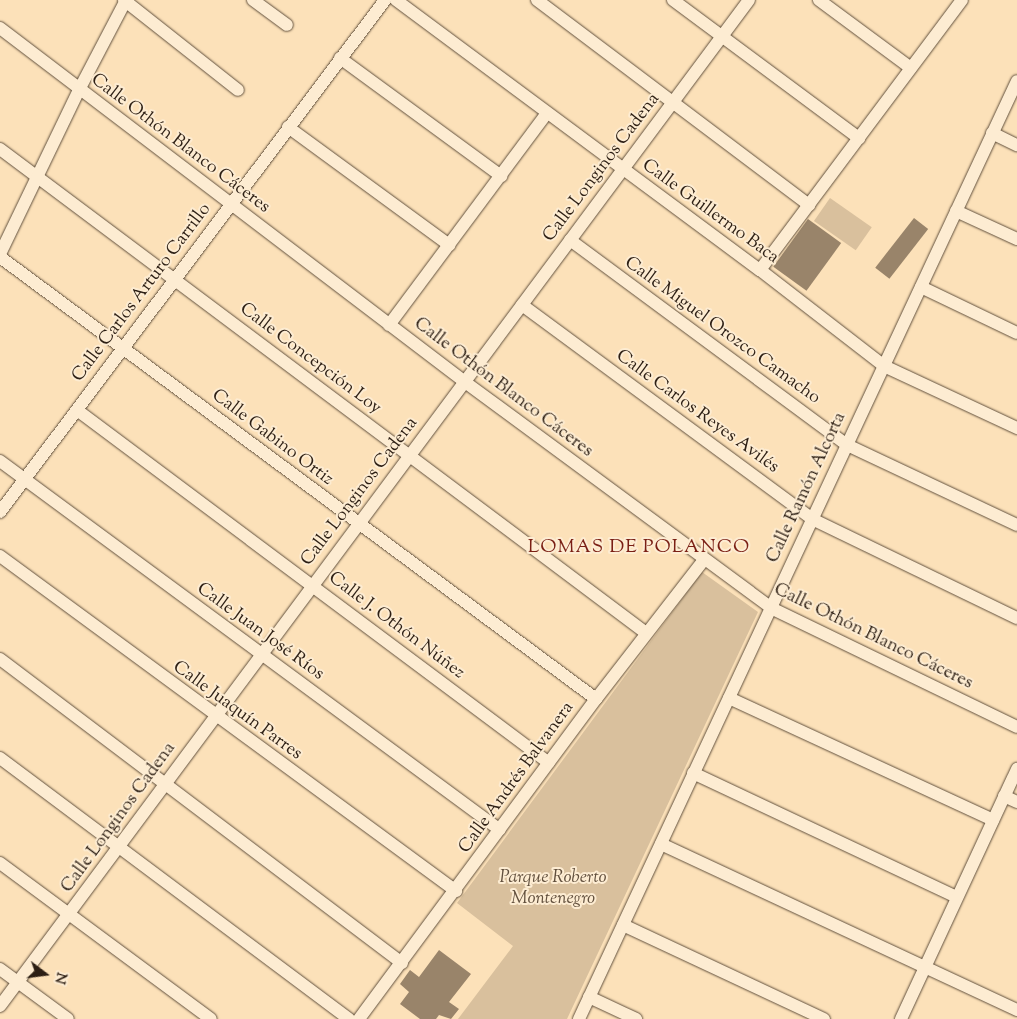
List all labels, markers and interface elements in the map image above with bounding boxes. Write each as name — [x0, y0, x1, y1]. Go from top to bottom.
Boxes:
street label: Calle Othón Blanco Cáceres — [86, 70, 274, 218]
street label: Calle Longinos Cadena — [539, 89, 665, 247]
street label: Calle Guillermo Baca — [637, 155, 783, 269]
street label: Calle Carlos Arturo Carrillo — [68, 200, 216, 386]
street label: Calle Miguel Orozco Camacho — [620, 253, 824, 409]
street label: Calle Concepción Loy — [235, 299, 385, 419]
street label: Calle Othón Blanco Cáceres — [409, 314, 597, 462]
street label: Calle Carlos Reyes Avilés — [611, 346, 783, 478]
street label: Calle Gabino Ortiz — [207, 385, 337, 491]
street label: Calle Ramón Alcorta — [763, 409, 851, 567]
street label: Calle Longinos Cadena — [297, 413, 423, 571]
district label: LOMAS DE POLANCO — [526, 537, 752, 559]
street label: Calle J. Othón Núñez — [324, 568, 468, 684]
street label: Calle Juan José Ríos — [192, 579, 328, 685]
street label: Calle Othón Blanco Cáceres — [770, 579, 976, 695]
street label: Calle Juaquín Parres — [168, 657, 306, 765]
street label: Calle Andrés Balvanera — [455, 698, 579, 858]
street label: Calle Longinos Cadena — [57, 739, 181, 897]
park label: Parque Roberto Montenegro — [499, 868, 607, 911]
north arrow — [20, 949, 70, 999]
text: N — [48, 970, 71, 986]

